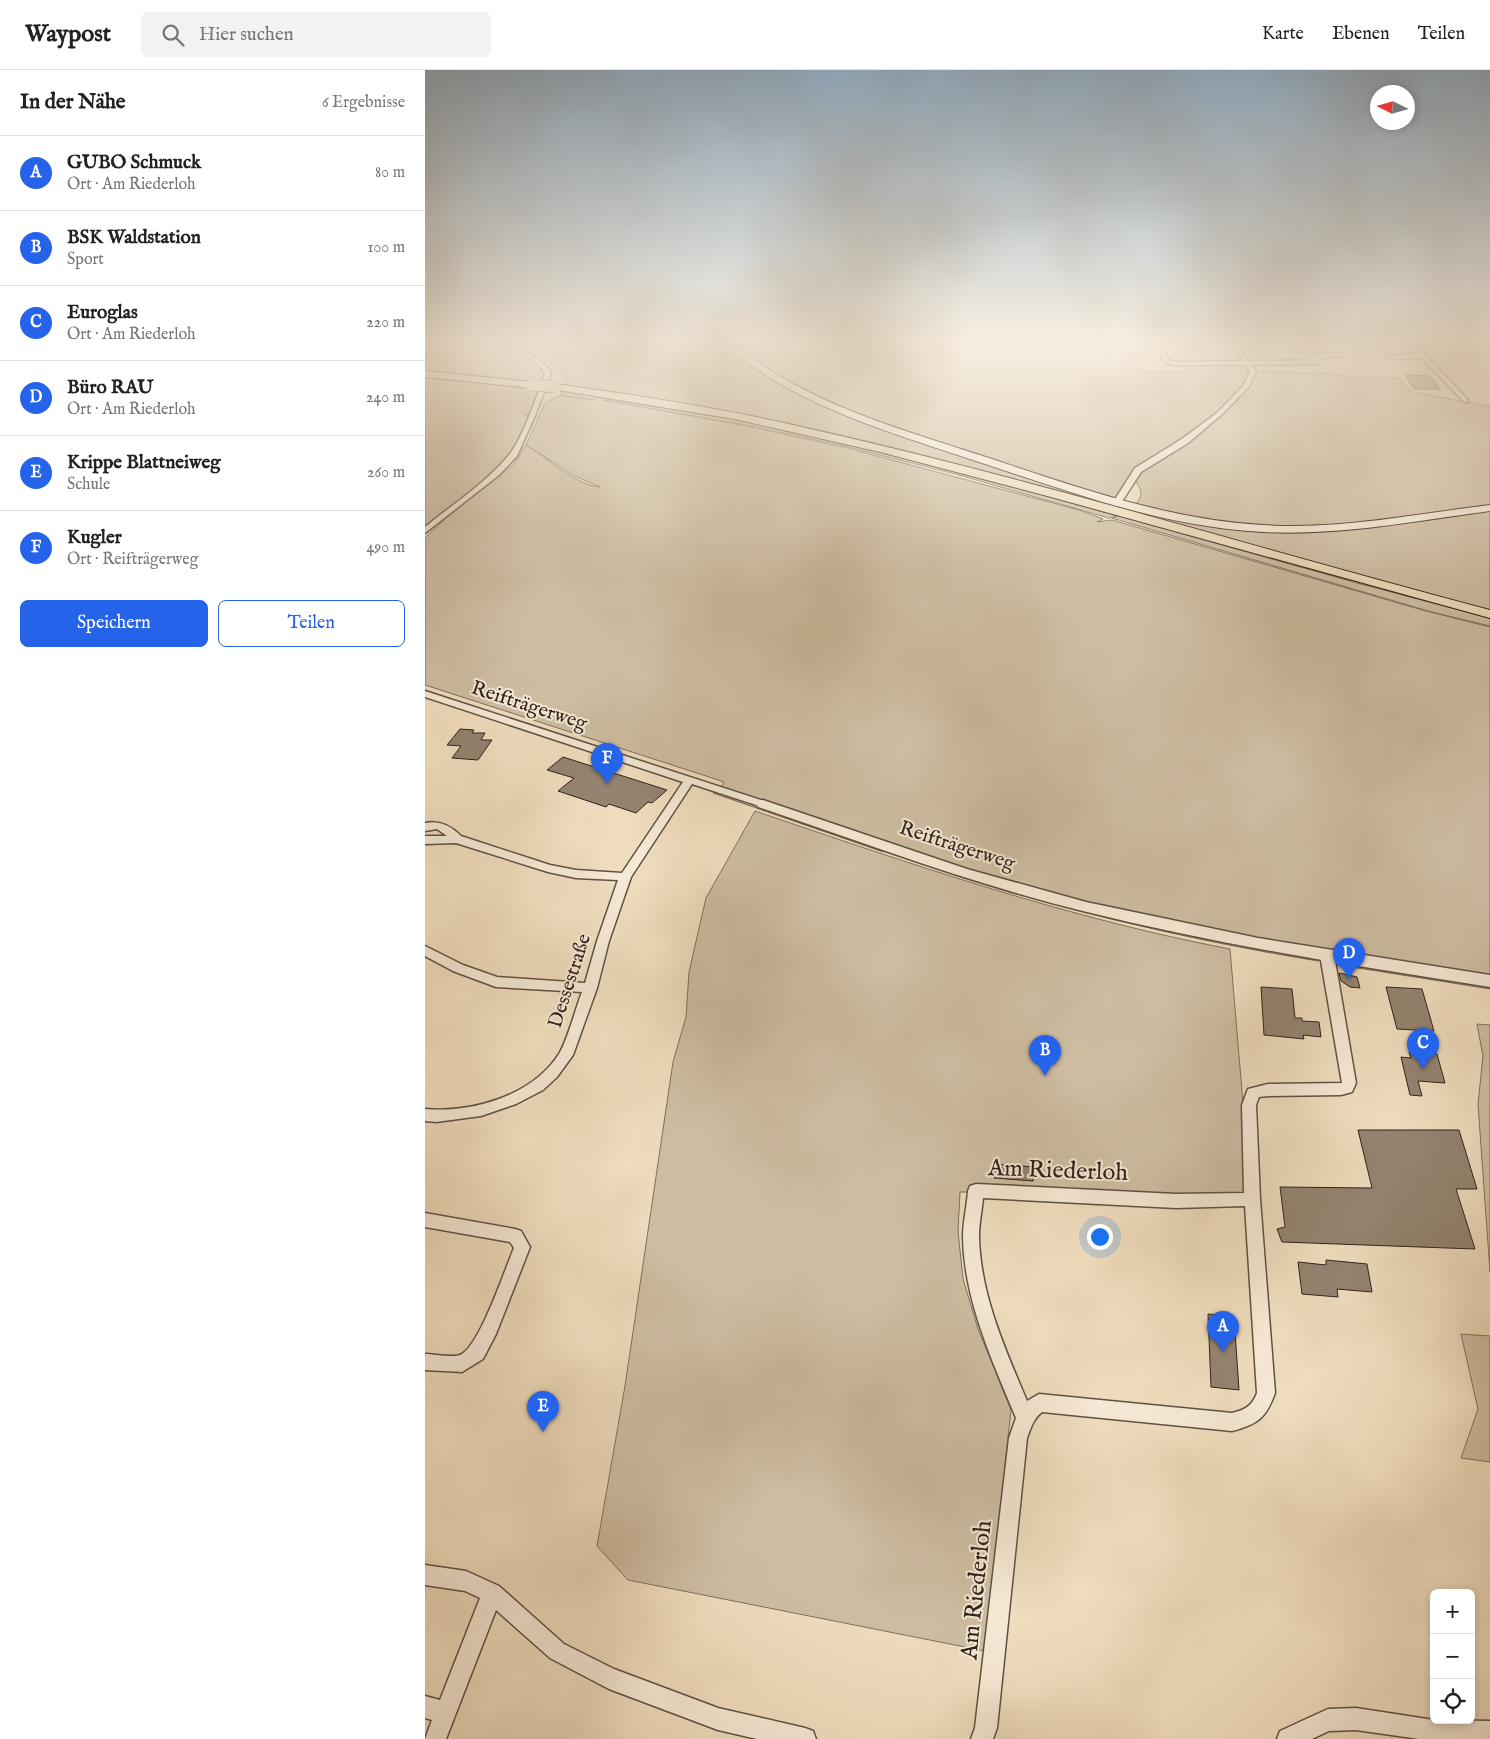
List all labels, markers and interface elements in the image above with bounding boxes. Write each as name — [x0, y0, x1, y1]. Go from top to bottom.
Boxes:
search box — [141, 12, 491, 57]
text: Waypost — [25, 19, 111, 50]
icon: search — [159, 21, 187, 49]
text: Hier suchen — [199, 23, 294, 47]
text: Karte — [1262, 23, 1304, 46]
text: Ebenen — [1332, 23, 1390, 46]
text: Teilen — [1418, 23, 1465, 46]
north arrow — [1370, 85, 1415, 130]
text: In der Nähe — [20, 89, 126, 116]
text: 6 Ergebnisse — [322, 93, 405, 113]
text: GUBO Schmuck — [67, 151, 201, 175]
text: A — [31, 163, 41, 183]
text: 80 m — [375, 163, 405, 183]
text: Ort · Am Riederloh — [67, 175, 196, 195]
text: BSK Waldstation — [67, 226, 201, 250]
text: B — [31, 238, 41, 258]
text: 100 m — [368, 238, 405, 258]
text: Sport — [67, 250, 104, 270]
text: Euroglas — [67, 301, 138, 325]
text: C — [30, 313, 42, 333]
text: 220 m — [366, 313, 405, 333]
text: Ort · Am Riederloh — [67, 325, 196, 345]
text: Büro RAU — [67, 376, 153, 400]
text: D — [30, 388, 42, 408]
text: 240 m — [366, 388, 405, 408]
text: Ort · Am Riederloh — [67, 400, 196, 420]
text: Krippe Blattneiweg — [67, 451, 220, 475]
text: E — [30, 463, 42, 483]
text: 260 m — [367, 463, 405, 483]
text: Schule — [67, 475, 110, 495]
text: Kugler — [67, 526, 122, 550]
text: F — [31, 538, 41, 558]
text: 490 m — [366, 538, 405, 558]
text: Ort · Reifträgerweg — [67, 550, 198, 570]
button: Speichern — [20, 600, 208, 647]
button: Teilen — [218, 600, 405, 647]
street label: Reifträgerweg — [468, 676, 591, 737]
pin: F — [591, 743, 623, 784]
street label: Reifträgerweg — [896, 816, 1019, 877]
street label: Dessestraße — [543, 931, 597, 1031]
pin: D — [1333, 938, 1365, 979]
pin: C — [1407, 1028, 1439, 1069]
pin: B — [1029, 1035, 1061, 1076]
street label: Am Riederloh — [986, 1153, 1129, 1189]
your location — [1087, 1224, 1113, 1250]
pin: A — [1207, 1311, 1239, 1352]
pin: E — [527, 1391, 559, 1432]
street label: Am Riederloh — [954, 1518, 1000, 1662]
map controls — [1430, 1589, 1475, 1724]
button: + — [1430, 1589, 1475, 1634]
button: − — [1430, 1634, 1475, 1679]
button: locate — [1430, 1679, 1475, 1724]

